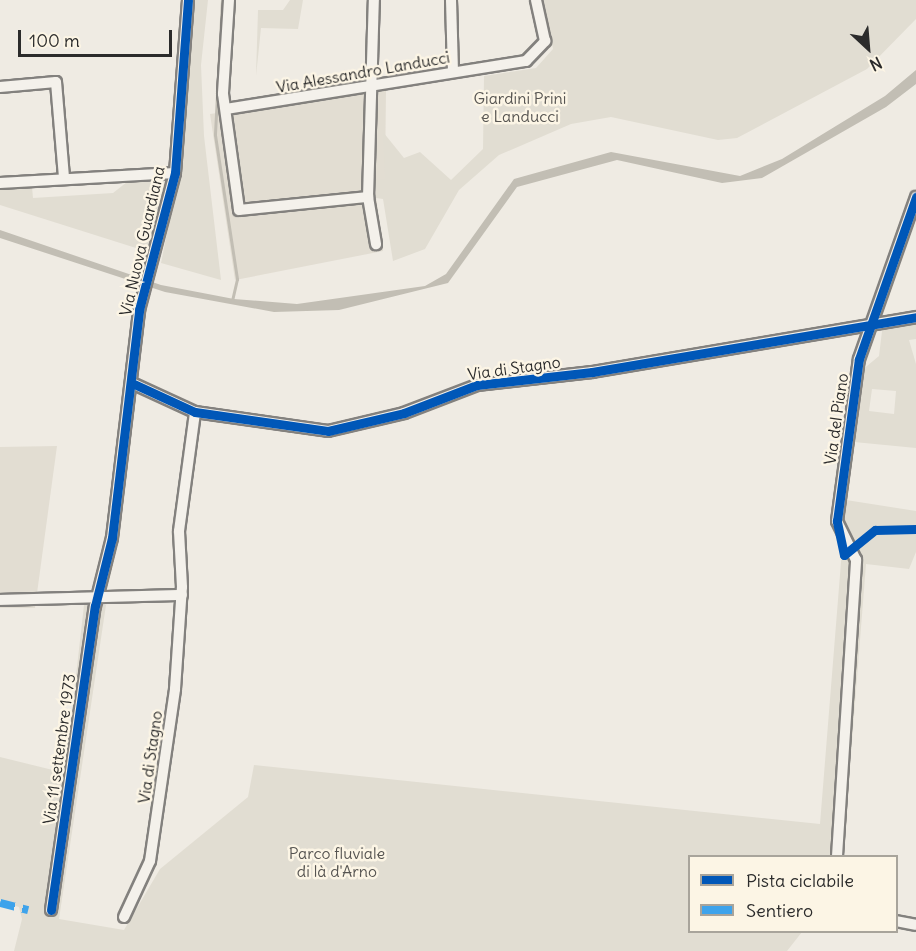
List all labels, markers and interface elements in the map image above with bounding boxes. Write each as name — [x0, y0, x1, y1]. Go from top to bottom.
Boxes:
scale bar — [21, 18, 176, 56]
north arrow — [838, 18, 898, 78]
text: 100 m — [29, 29, 80, 52]
street label: Via Alessandro Landucci — [275, 47, 451, 97]
text: N — [867, 53, 885, 76]
park label: Giardini Prini e Landucci — [474, 88, 566, 126]
street label: Via Nuova Guardiana — [115, 164, 169, 318]
street label: Via di Stagno — [466, 352, 562, 384]
street label: Via del Piano — [820, 372, 852, 466]
street label: Via 11 settembre 1973 — [39, 672, 79, 826]
street label: Via di Stagno — [134, 709, 166, 805]
park label: Parco fluviale di là d'Arno — [289, 843, 385, 881]
legend — [688, 855, 898, 933]
text: Pista ciclabile — [746, 869, 854, 892]
text: Sentiero — [746, 899, 813, 922]

